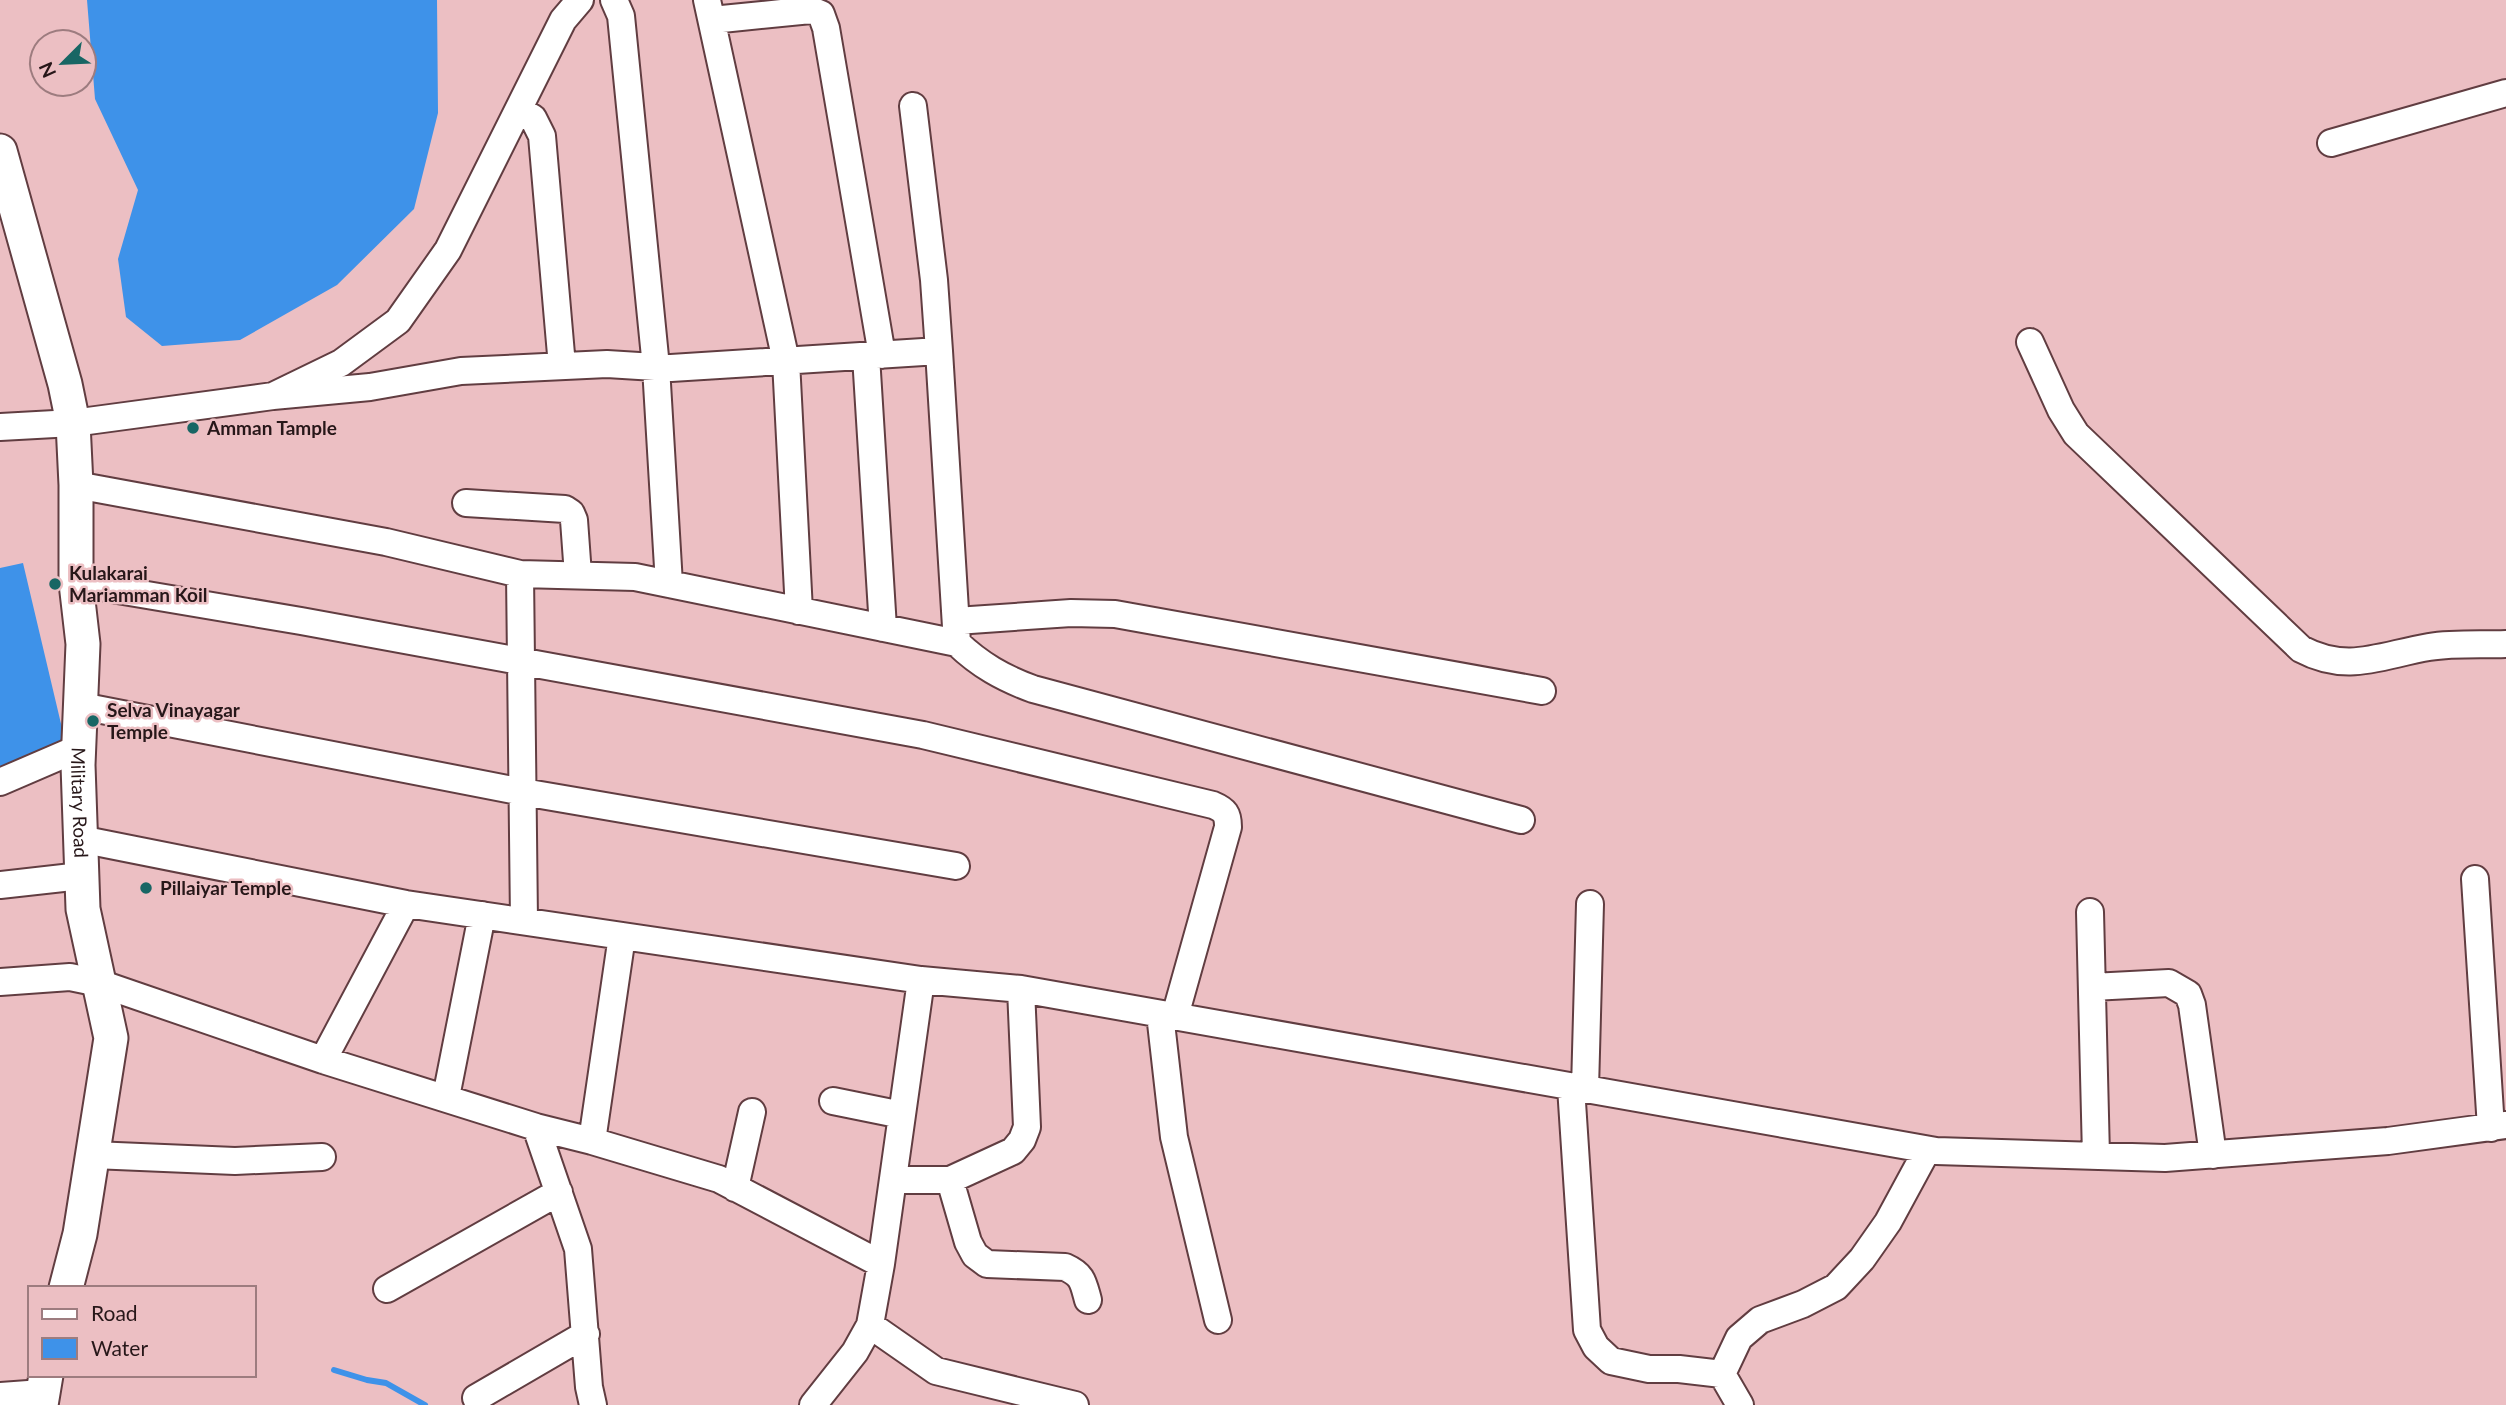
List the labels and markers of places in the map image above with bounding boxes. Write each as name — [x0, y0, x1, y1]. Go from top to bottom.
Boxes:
place label: Amman Tample — [206, 416, 337, 439]
marker: Amman Tample — [185, 420, 201, 436]
place label: Kulakarai Mariamman Koil — [69, 561, 208, 606]
marker: Kulakarai Mariamman Koil — [47, 576, 63, 592]
place label: Selva Vinayagar Temple — [107, 698, 241, 743]
marker: Selva Vinayagar Temple — [85, 713, 101, 729]
place label: Pillaiyar Temple — [160, 876, 291, 899]
marker: Pillaiyar Temple — [138, 880, 154, 896]

